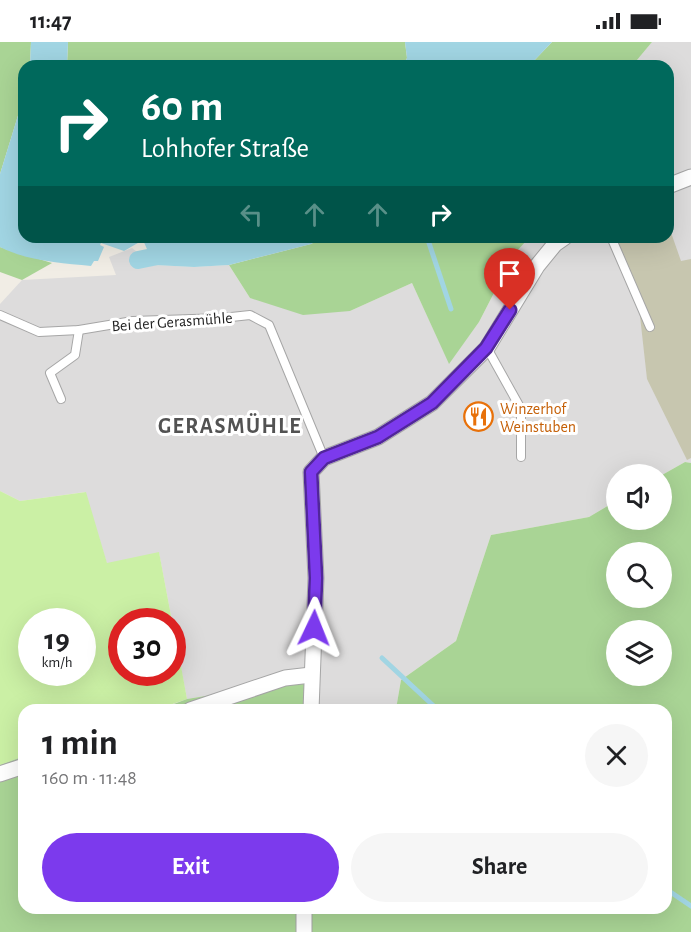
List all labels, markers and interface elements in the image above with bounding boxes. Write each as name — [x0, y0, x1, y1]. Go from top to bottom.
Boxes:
text: 11:47 — [30, 10, 71, 32]
icon: right — [42, 84, 120, 162]
text: 60 m — [141, 86, 223, 128]
text: Lohhofer Straße — [141, 135, 309, 162]
icon: left — [235, 198, 268, 231]
icon: ahead — [298, 198, 331, 231]
icon: ahead — [361, 198, 394, 231]
icon: right — [424, 198, 457, 231]
pin — [484, 248, 535, 310]
icon: arrive — [493, 257, 526, 290]
street label: Bei der Gerasmühle — [111, 310, 233, 334]
restaurant icon: Winzerhof Weinstuben — [463, 401, 495, 433]
place label: Winzerhof Weinstuben — [500, 401, 576, 435]
district label: GERASMÜHLE — [158, 413, 302, 437]
map controls — [606, 464, 672, 686]
button: sound — [606, 464, 672, 530]
button: search — [606, 542, 672, 608]
position arrow — [282, 596, 346, 660]
speed limit sign: 30 — [108, 608, 186, 686]
button: layers — [606, 620, 672, 686]
text: 19 — [44, 625, 70, 655]
text: km/h — [42, 655, 72, 670]
button: close — [585, 724, 648, 787]
text: 1 min — [42, 725, 118, 761]
text: 160 m · 11:48 — [42, 768, 137, 788]
button: Exit — [42, 833, 339, 902]
button: Share — [351, 833, 648, 902]

